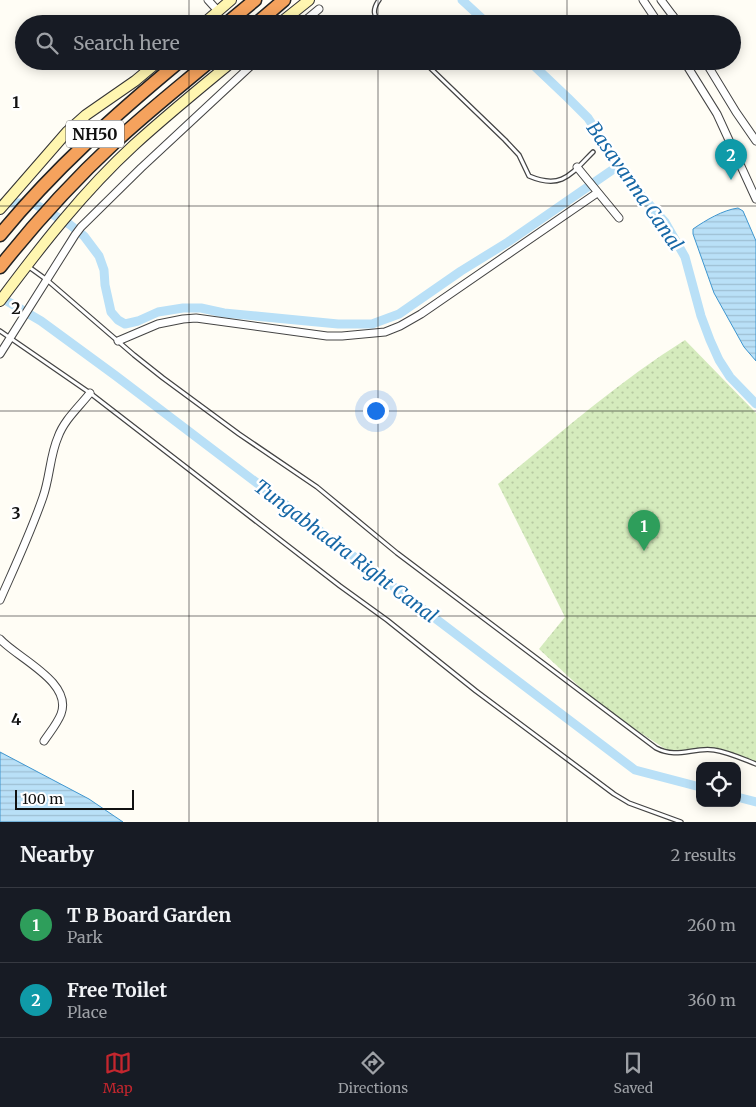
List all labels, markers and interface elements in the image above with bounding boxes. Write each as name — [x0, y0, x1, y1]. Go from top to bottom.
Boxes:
search box — [15, 15, 741, 70]
icon: search — [33, 29, 61, 57]
text: Search here — [73, 31, 180, 55]
text: 1 — [12, 92, 20, 112]
water label: Basavanna Canal — [582, 117, 688, 255]
road number: NH50 — [66, 120, 124, 148]
pin: 2 — [715, 139, 747, 180]
text: 2 — [11, 298, 21, 318]
your location — [363, 398, 389, 424]
water label: Tungabhadra Right Canal — [249, 474, 443, 628]
text: 3 — [11, 503, 21, 523]
pin: 1 — [628, 510, 660, 551]
text: 4 — [11, 709, 21, 729]
map controls — [696, 762, 741, 807]
button: locate — [696, 762, 741, 807]
scale bar — [15, 787, 134, 810]
text: 100 m — [22, 790, 63, 808]
text: Nearby — [20, 841, 94, 868]
text: 2 results — [671, 845, 736, 865]
text: T B Board Garden — [67, 903, 231, 927]
text: 1 — [32, 915, 40, 935]
text: 260 m — [687, 915, 736, 935]
text: Park — [67, 927, 103, 947]
text: Free Toilet — [67, 978, 167, 1002]
text: 2 — [31, 990, 41, 1010]
text: 360 m — [687, 990, 736, 1010]
text: Place — [67, 1002, 107, 1022]
tab: Map — [103, 1049, 133, 1097]
tab: Directions — [338, 1049, 408, 1097]
tab: Saved — [614, 1049, 653, 1097]

